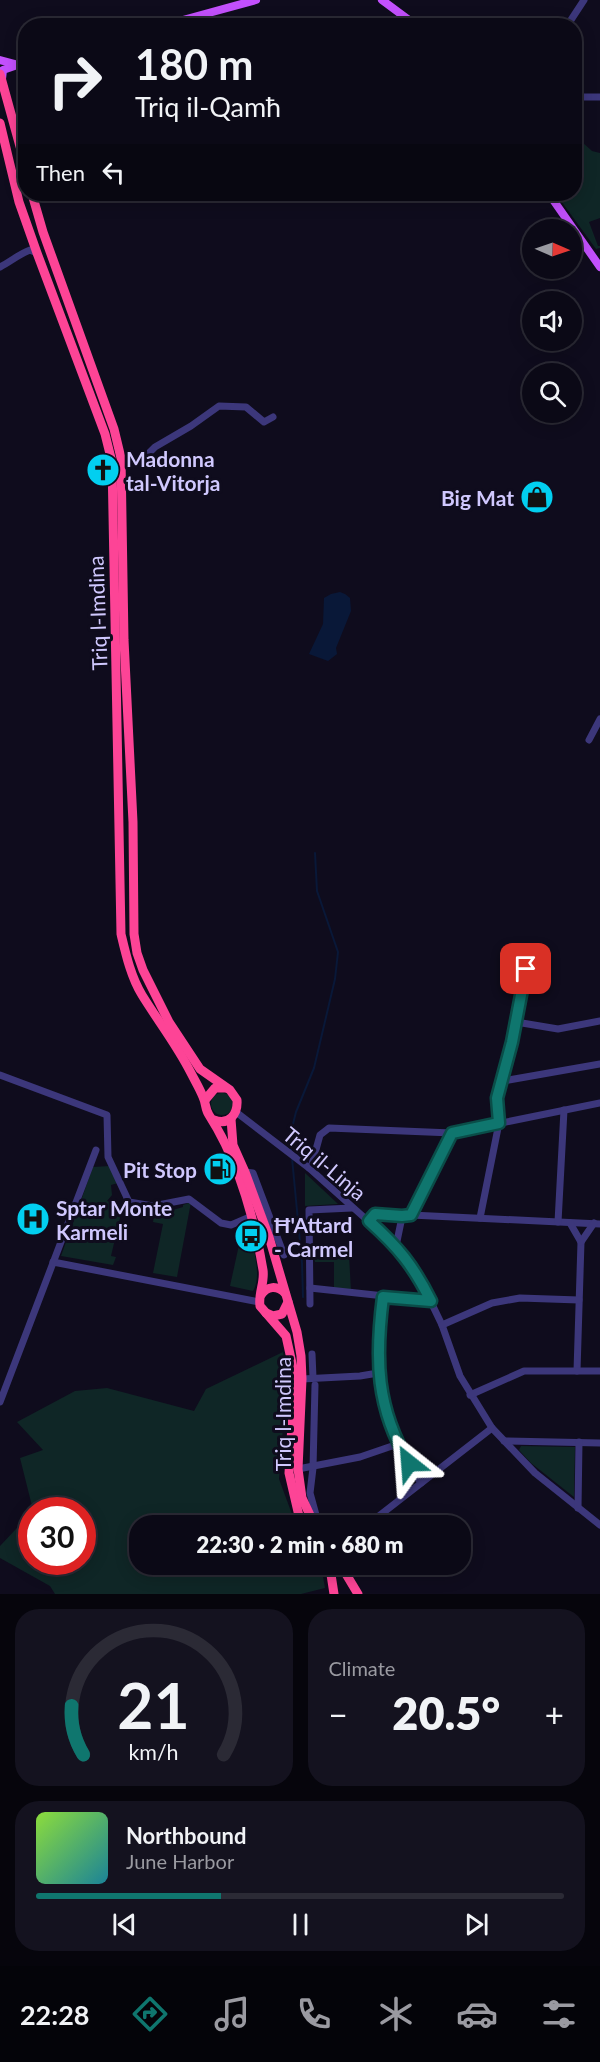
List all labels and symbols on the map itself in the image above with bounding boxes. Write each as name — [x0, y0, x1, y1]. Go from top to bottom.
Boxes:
north arrow — [522, 219, 582, 279]
place label: Madonna tal-Vitorja — [126, 446, 220, 495]
church icon: Madonna tal-Vitorja — [85, 452, 121, 488]
shop icon: Big Mat — [519, 479, 555, 515]
place label: Big Mat — [441, 485, 514, 510]
street label: Triq l-Imdina — [83, 555, 111, 671]
pin — [500, 943, 551, 994]
street label: Triq il-Linja — [278, 1121, 372, 1205]
fuel station icon: Pit Stop — [202, 1151, 238, 1187]
place label: Pit Stop — [123, 1157, 197, 1182]
place label: Sptar Monte Karmeli — [56, 1195, 172, 1244]
hospital icon: Sptar Monte Karmeli — [15, 1201, 51, 1237]
place label: Ħ'Attard - Carmel — [274, 1212, 353, 1261]
bus stop icon: Ħ'Attard - Carmel — [233, 1218, 269, 1254]
street label: Triq l-Imdina — [270, 1357, 295, 1471]
position arrow — [377, 1431, 441, 1495]
speed limit sign: 30 — [18, 1497, 96, 1575]

